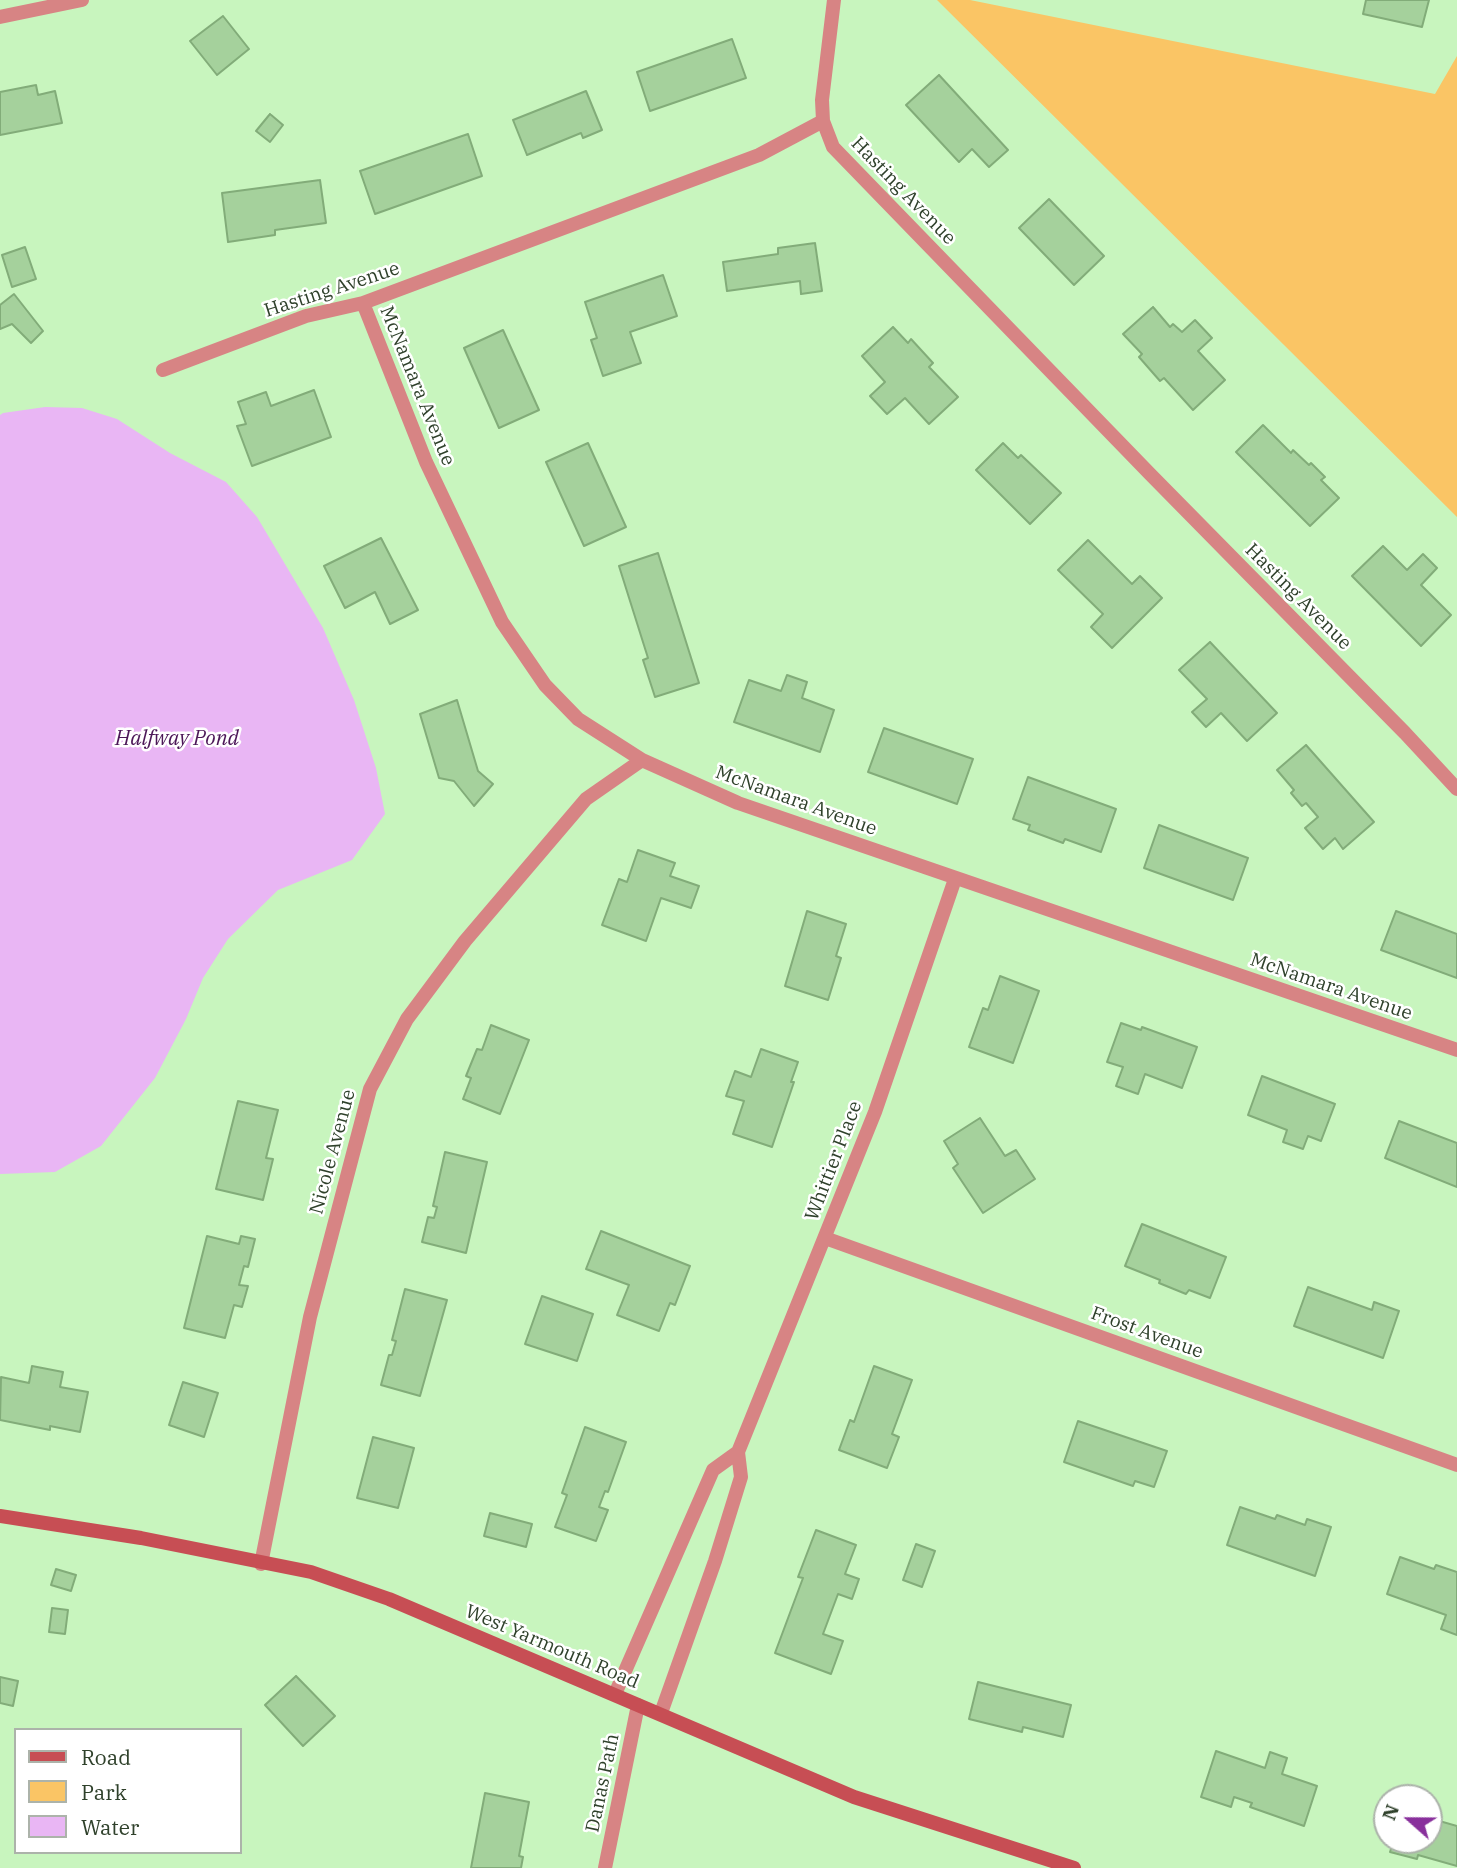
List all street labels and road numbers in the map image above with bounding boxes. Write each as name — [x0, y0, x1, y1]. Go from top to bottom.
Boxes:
street label: Hasting Avenue — [846, 132, 960, 250]
street label: Hasting Avenue — [262, 257, 402, 323]
street label: McNamara Avenue — [375, 303, 459, 469]
street label: Hasting Avenue — [1240, 539, 1356, 655]
street label: McNamara Avenue — [712, 761, 880, 841]
street label: McNamara Avenue — [1247, 949, 1415, 1025]
street label: Nicole Avenue — [305, 1087, 361, 1217]
street label: Whittier Place — [801, 1098, 867, 1224]
street label: Frost Avenue — [1088, 1302, 1206, 1364]
street label: West Yarmouth Road — [462, 1600, 642, 1694]
street label: Danas Path — [581, 1732, 625, 1834]

